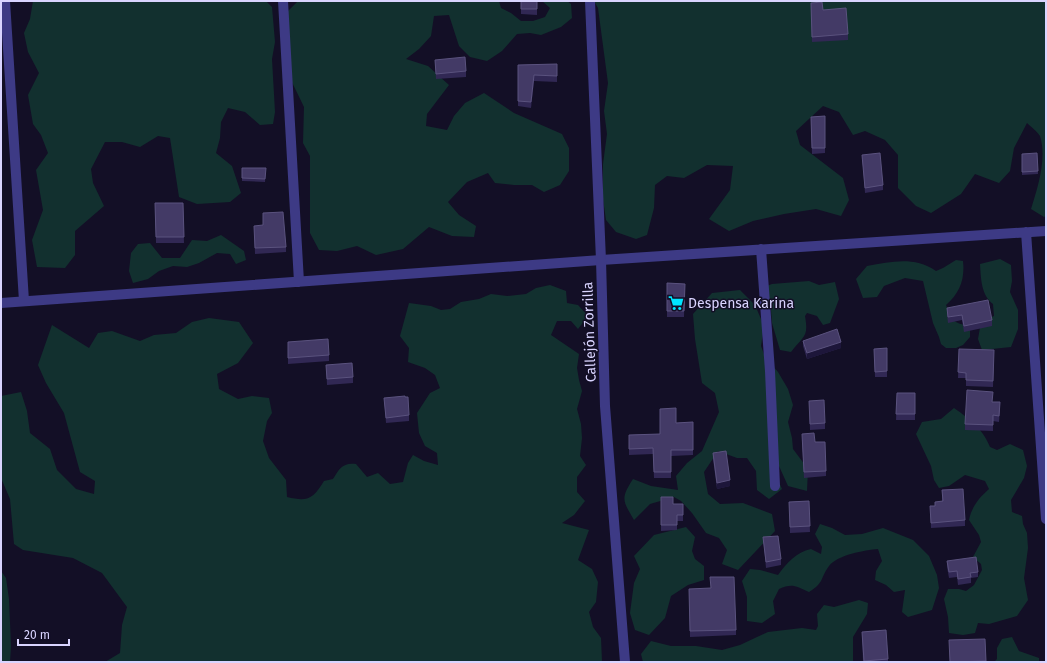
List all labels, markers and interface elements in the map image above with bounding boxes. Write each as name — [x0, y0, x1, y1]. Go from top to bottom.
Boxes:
street label: Callejón Zorrilla — [579, 281, 600, 383]
supermarket icon: Despensa Karina — [667, 294, 685, 312]
place label: Despensa Karina — [688, 295, 794, 312]
scale bar — [18, 621, 69, 647]
text: 20 m — [24, 628, 50, 642]

